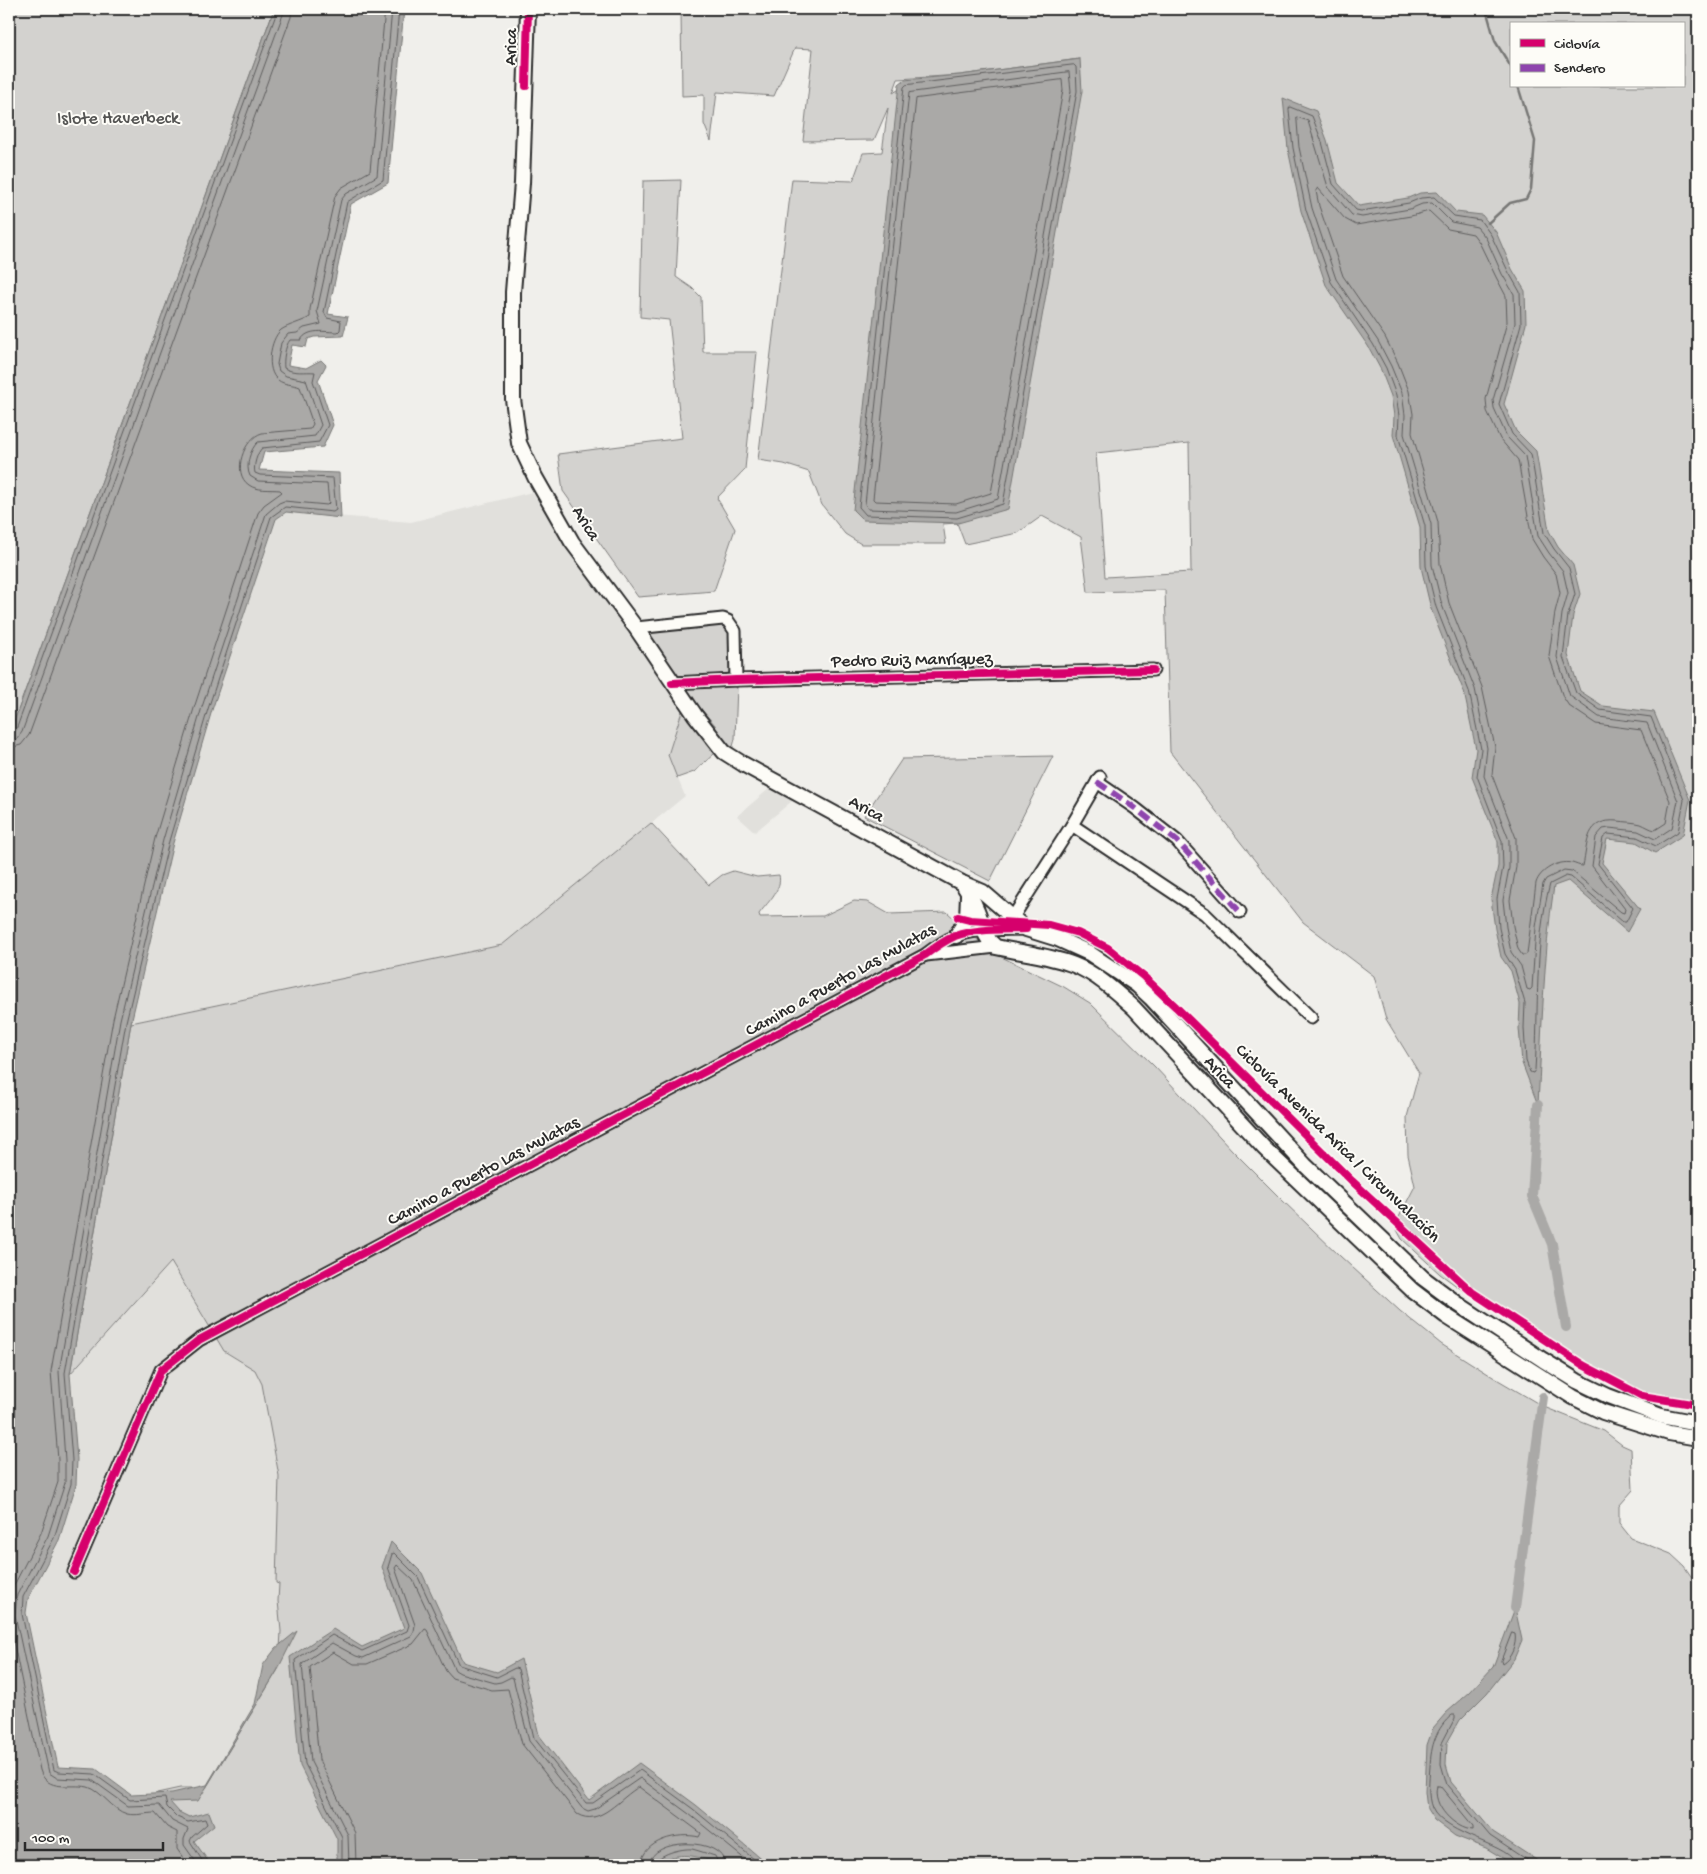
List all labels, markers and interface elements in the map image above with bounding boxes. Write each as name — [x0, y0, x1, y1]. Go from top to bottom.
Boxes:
legend — [1510, 22, 1684, 88]
street label: Arica — [501, 27, 523, 66]
text: Ciclovía — [1554, 36, 1600, 54]
text: Sendero — [1554, 60, 1606, 78]
park label: Islote Haverbeck — [57, 109, 181, 130]
street label: Arica — [566, 503, 604, 546]
street label: Pedro Ruiz Manríquez — [830, 649, 994, 673]
street label: Arica — [845, 792, 888, 829]
street label: Camino a Puerto Las Mulatas — [742, 919, 941, 1042]
street label: Ciclovía Avenida Arica / Circunvalación — [1230, 1040, 1444, 1248]
street label: Arica — [1199, 1052, 1240, 1094]
street label: Camino a Puerto Las Mulatas — [385, 1112, 585, 1232]
scale bar — [25, 1819, 162, 1851]
text: 100 m — [31, 1830, 70, 1848]

